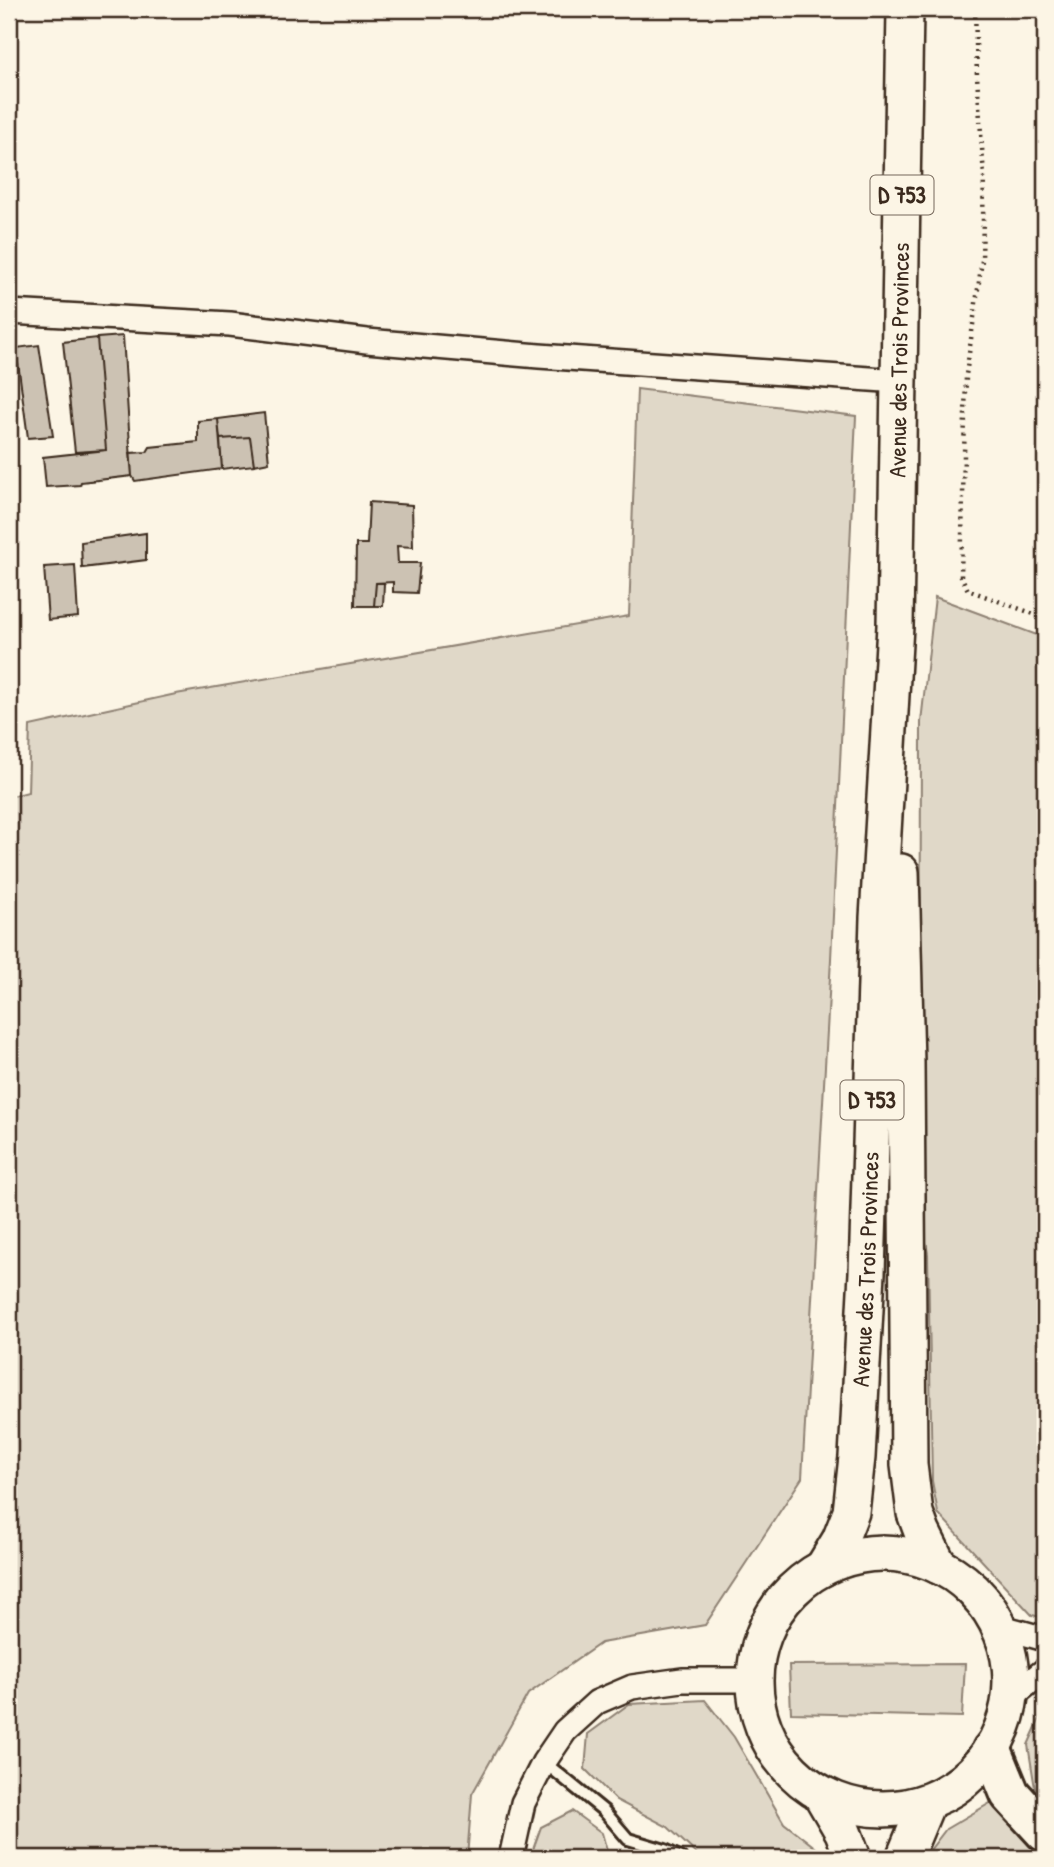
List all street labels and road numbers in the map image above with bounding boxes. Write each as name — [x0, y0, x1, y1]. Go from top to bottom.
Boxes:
road number: D 753 — [870, 176, 934, 214]
street label: Avenue des Trois Provinces — [880, 242, 916, 478]
road number: D 753 — [840, 1080, 903, 1120]
street label: Avenue des Trois Provinces — [844, 1151, 886, 1388]

